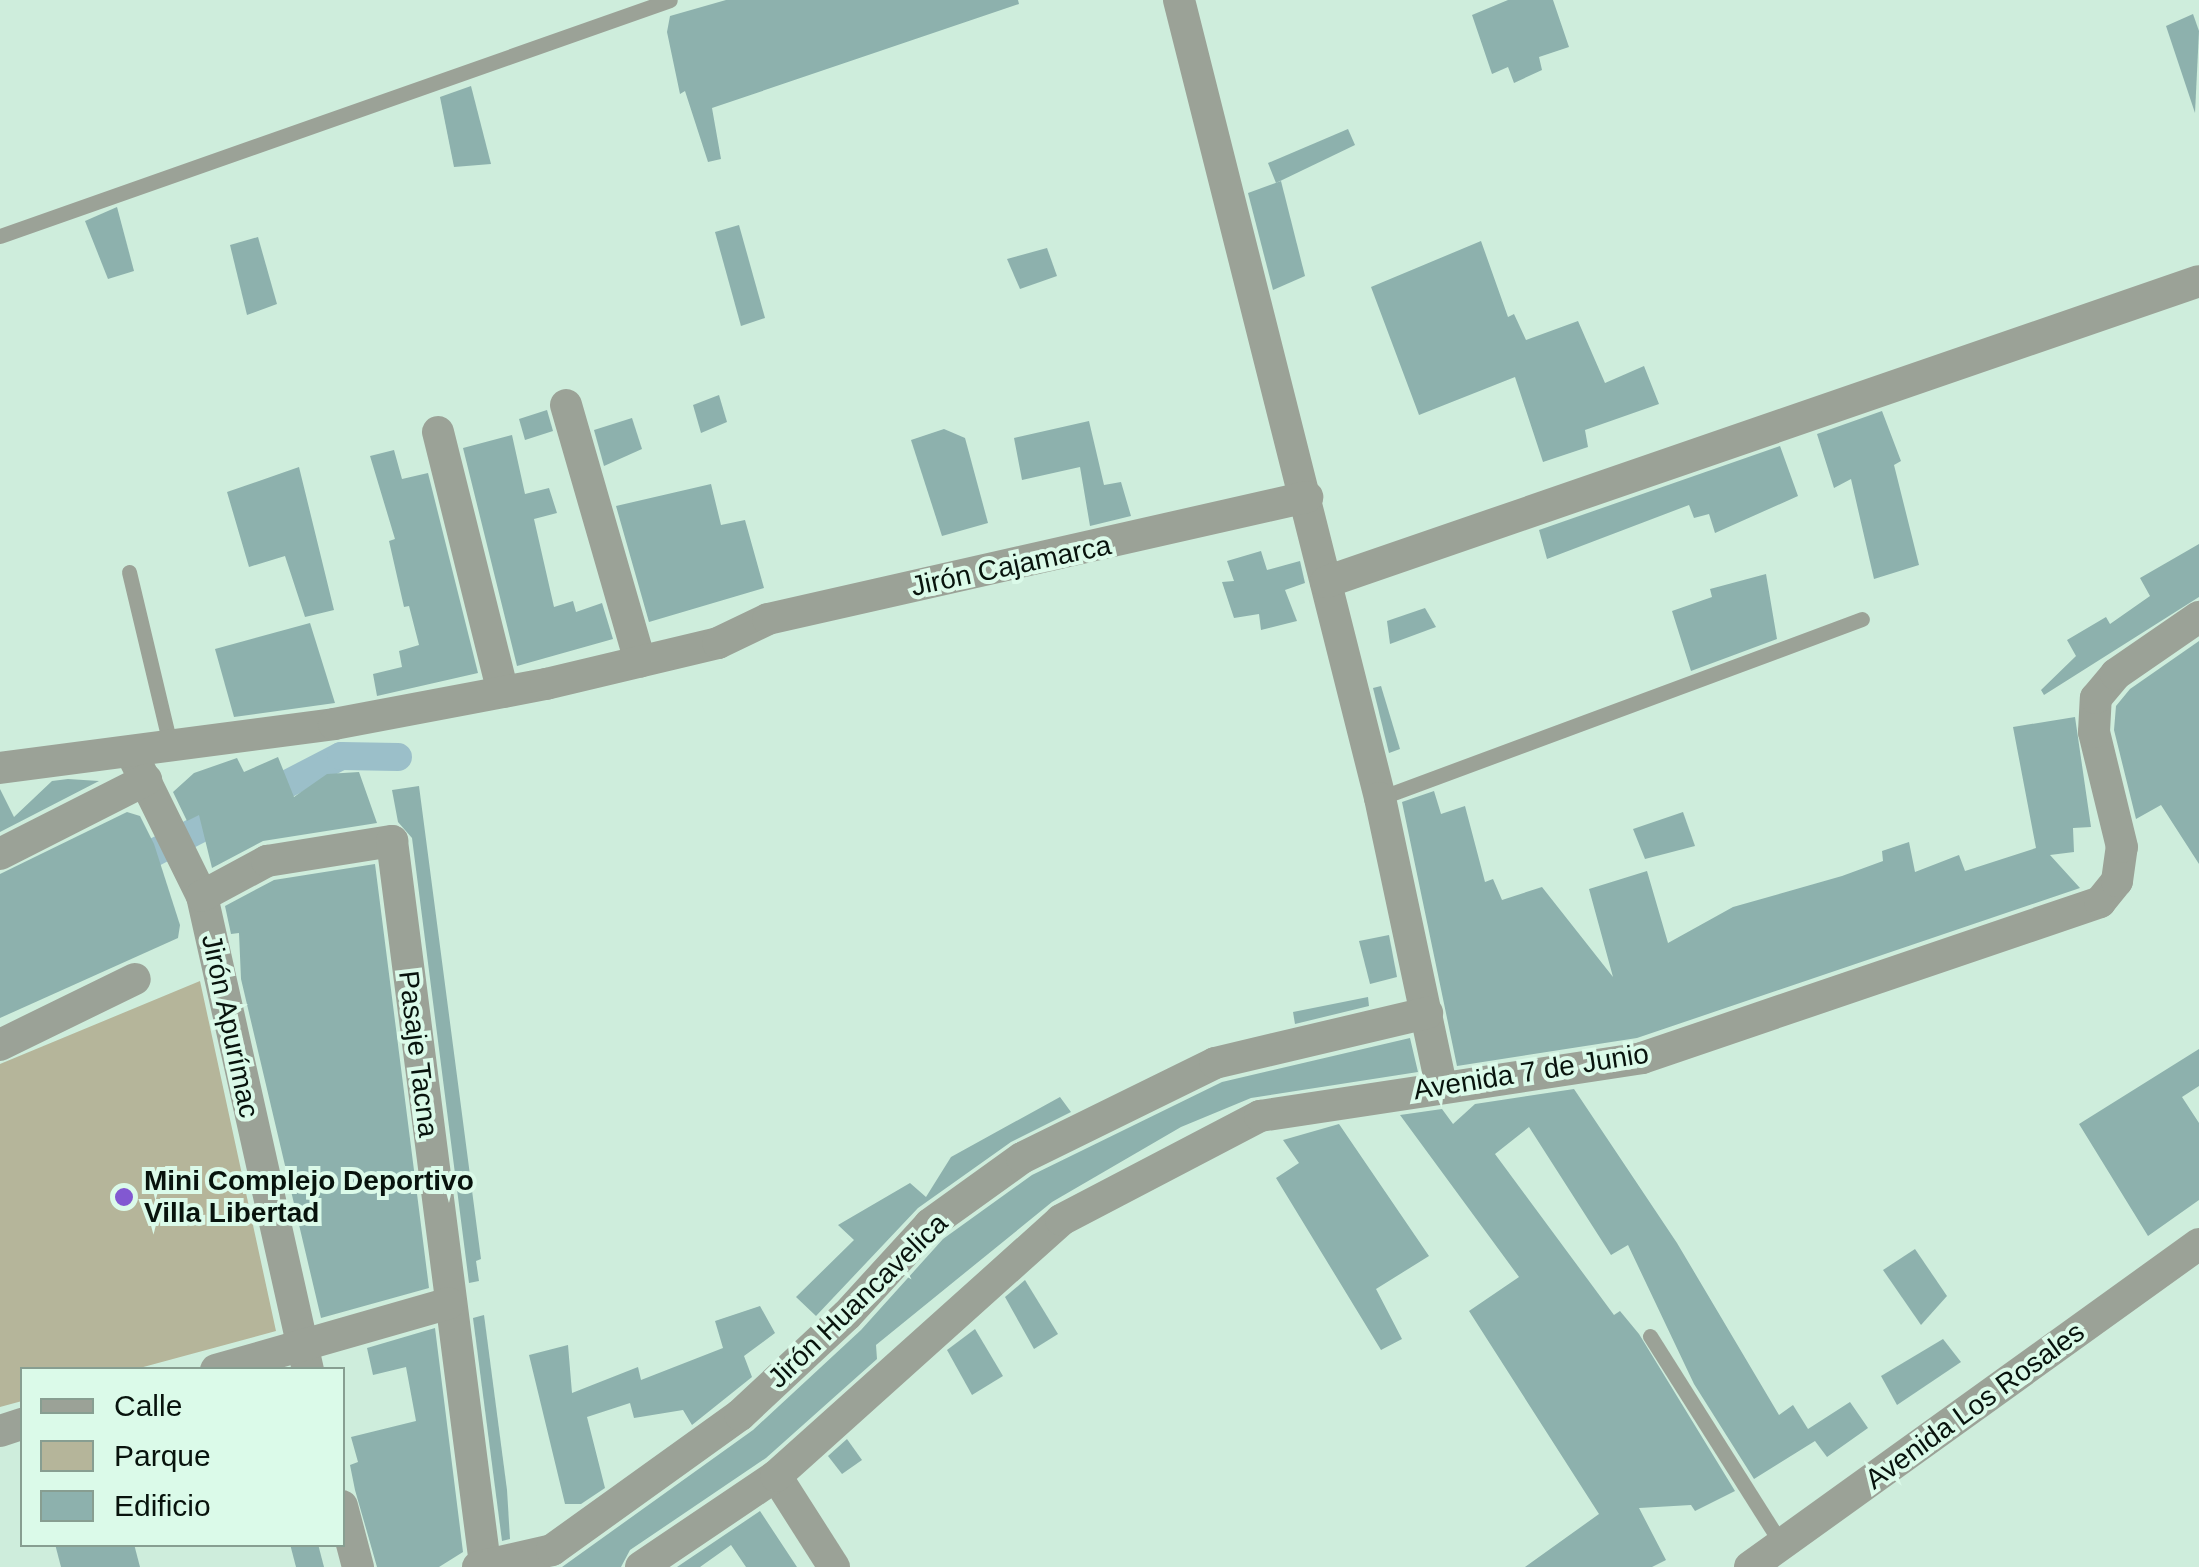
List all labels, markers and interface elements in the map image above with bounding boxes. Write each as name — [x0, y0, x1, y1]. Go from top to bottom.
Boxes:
street label: Jirón Cajamarca — [908, 528, 1114, 604]
street label: Jirón Apurímac — [194, 930, 266, 1122]
street label: Pasaje Tacna — [391, 969, 445, 1139]
street label: Avenida 7 de Junio — [1411, 1037, 1651, 1107]
place label: Mini Complejo Deportivo Villa Libertad — [144, 1164, 474, 1230]
marker: Mini Complejo Deportivo Villa Libertad — [113, 1186, 135, 1208]
street label: Jirón Huancavelica — [761, 1207, 955, 1395]
street label: Avenida Los Rosales — [1859, 1315, 2091, 1497]
legend — [20, 1367, 345, 1547]
text: Calle — [114, 1389, 182, 1422]
text: Parque — [114, 1439, 211, 1472]
text: Edificio — [114, 1489, 211, 1522]

